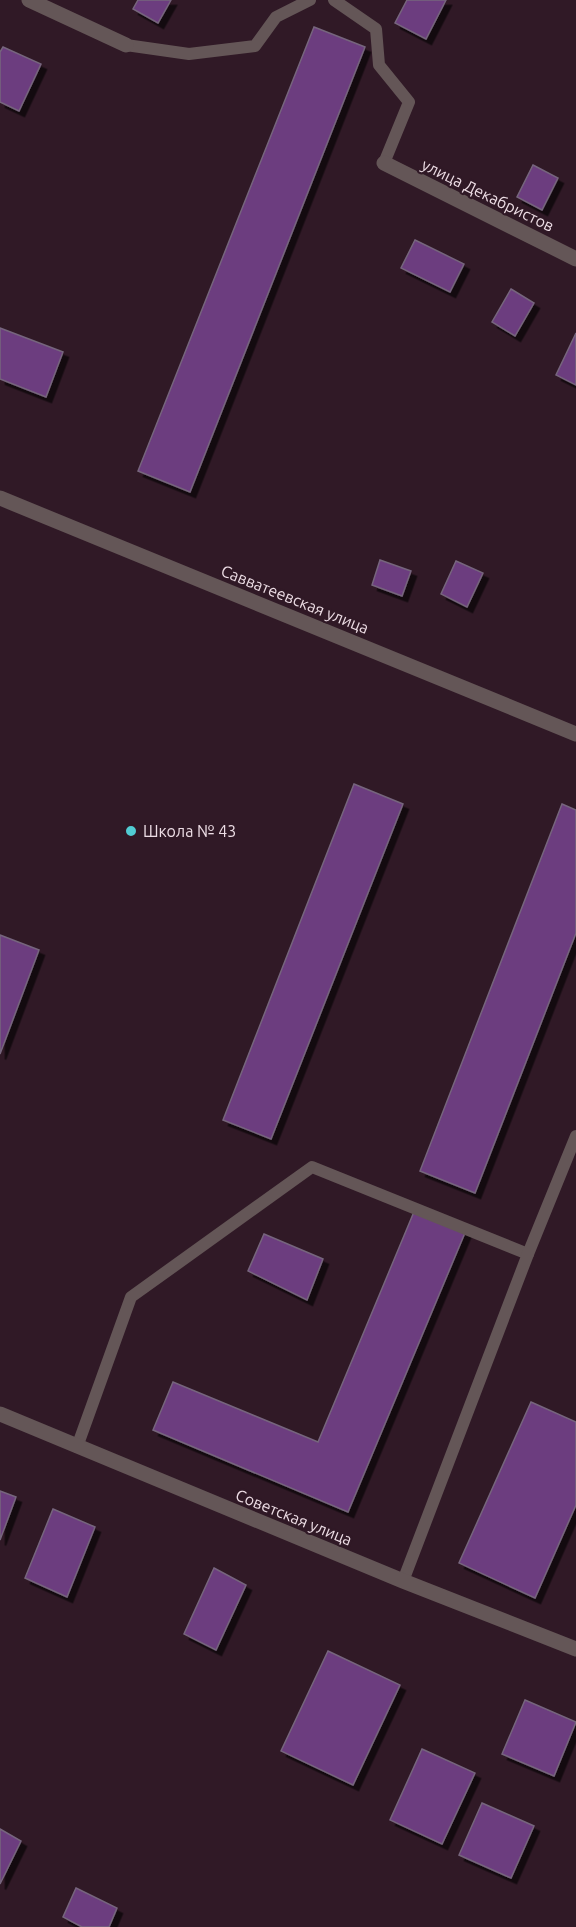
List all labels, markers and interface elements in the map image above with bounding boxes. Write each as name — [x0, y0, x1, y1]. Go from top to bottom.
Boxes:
street label: улица Декабристов — [419, 155, 557, 235]
street label: Савватеевская улица — [219, 561, 371, 637]
place label: Школа № 43 — [143, 822, 236, 840]
marker: Школа № 43 — [124, 824, 138, 838]
street label: Советская улица — [233, 1485, 355, 1549]

